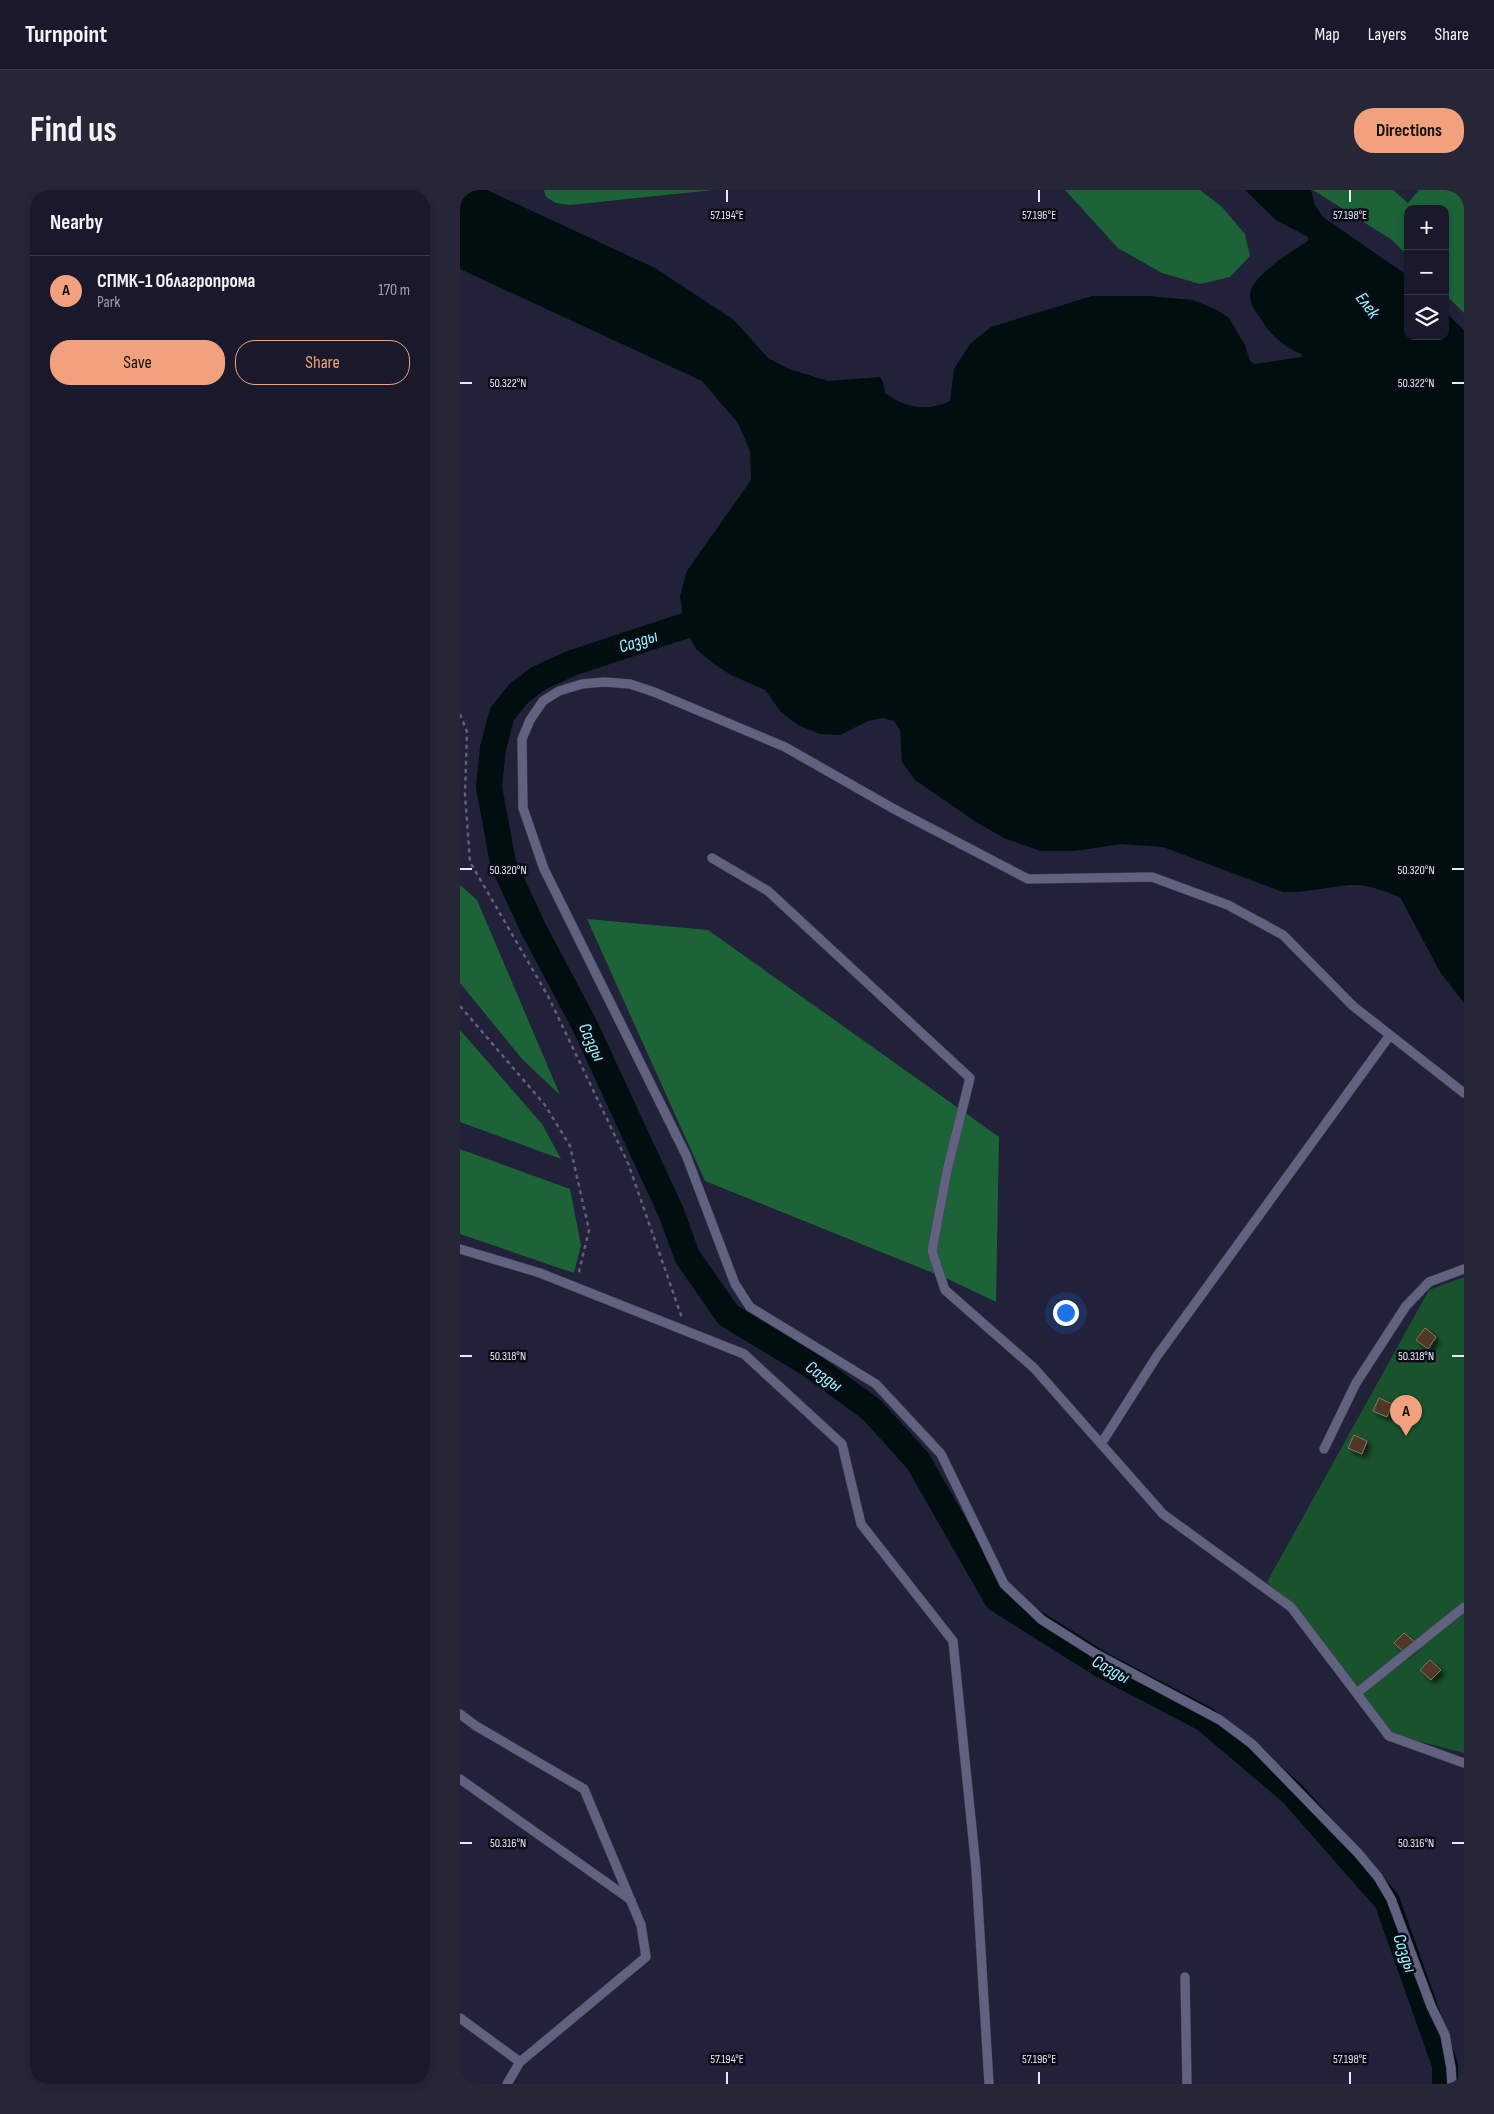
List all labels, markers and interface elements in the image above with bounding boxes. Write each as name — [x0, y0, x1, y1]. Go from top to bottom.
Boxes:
text: Turnpoint — [25, 20, 107, 49]
text: Map — [1315, 24, 1340, 45]
text: Layers — [1368, 24, 1407, 45]
text: Share — [1435, 24, 1469, 45]
button: Directions — [1354, 108, 1464, 153]
text: Find us — [30, 109, 117, 152]
map controls — [1404, 205, 1449, 340]
button: + — [1404, 205, 1449, 250]
text: 57.194°E — [710, 208, 744, 223]
text: 57.196°E — [1022, 208, 1056, 223]
text: 57.198°E — [1333, 208, 1367, 223]
text: Nearby — [50, 210, 103, 235]
button: − — [1404, 250, 1449, 295]
text: СПМК-1 Облагропрома — [97, 270, 255, 293]
text: A — [62, 281, 70, 300]
text: 170 m — [378, 281, 410, 300]
water label: Елек — [1351, 288, 1385, 324]
text: Park — [97, 293, 120, 312]
button: layers — [1404, 295, 1449, 340]
button: Save — [50, 340, 225, 385]
button: Share — [235, 340, 410, 385]
text: 50.322°N — [490, 376, 526, 391]
text: 50.322°N — [1398, 376, 1434, 391]
water label: Сазды — [616, 625, 660, 658]
text: 50.320°N — [489, 863, 527, 878]
text: 50.320°N — [1397, 863, 1435, 878]
water label: Сазды — [574, 1020, 609, 1065]
your location — [1053, 1300, 1079, 1326]
text: 50.318°N — [490, 1349, 526, 1364]
text: 50.318°N — [1398, 1349, 1434, 1364]
water label: Сазды — [801, 1356, 846, 1396]
pin: A — [1390, 1395, 1422, 1436]
water label: Сазды — [1088, 1651, 1133, 1688]
text: 50.316°N — [490, 1836, 526, 1851]
text: 50.316°N — [1398, 1836, 1434, 1851]
water label: Сазды — [1388, 1931, 1421, 1975]
text: 57.194°E — [710, 2052, 744, 2067]
text: 57.196°E — [1022, 2052, 1056, 2067]
text: 57.198°E — [1333, 2052, 1367, 2067]

